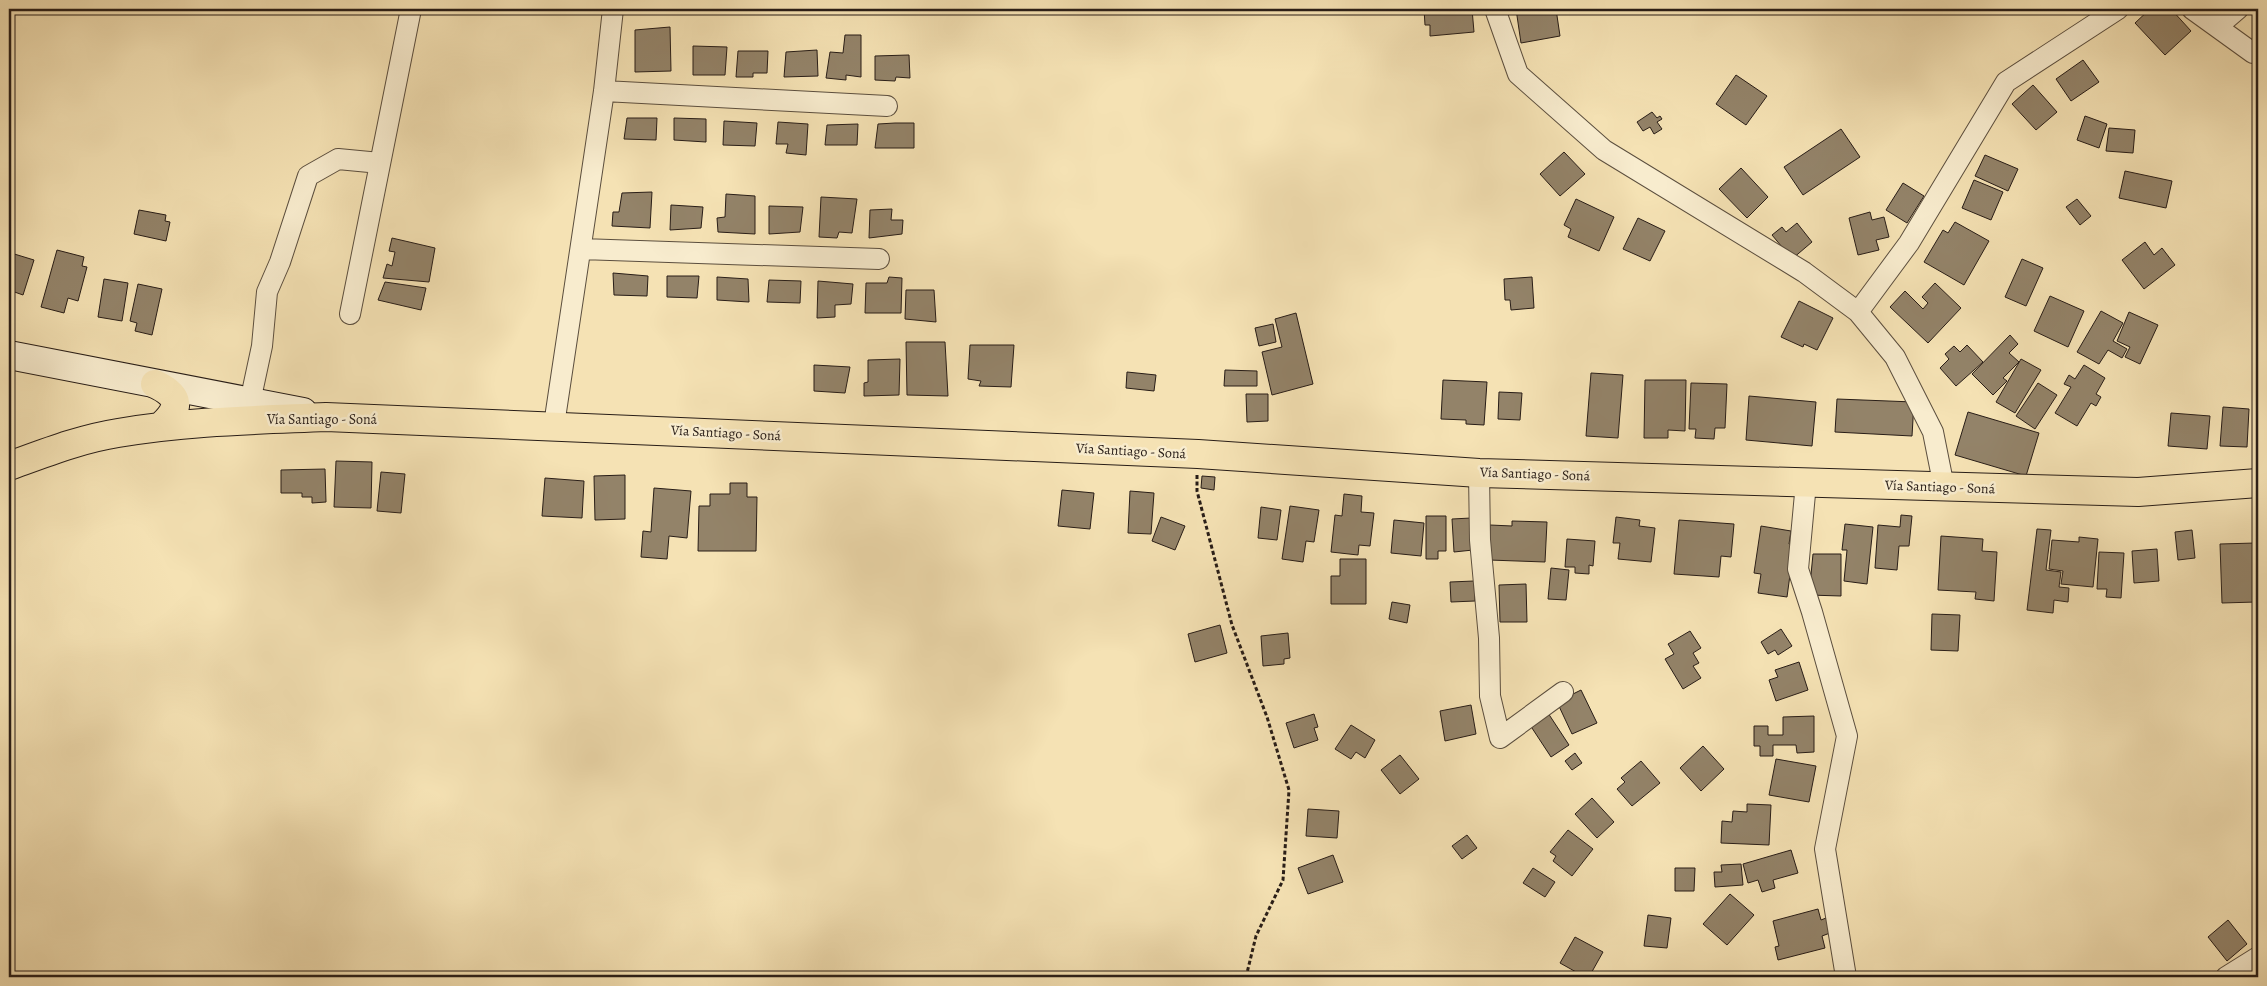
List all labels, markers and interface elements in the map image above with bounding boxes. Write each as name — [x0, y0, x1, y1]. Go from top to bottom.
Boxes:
street label: Vía Santiago - Soná — [266, 410, 378, 429]
street label: Vía Santiago - Soná — [669, 421, 782, 445]
street label: Vía Santiago - Soná — [1074, 439, 1187, 463]
street label: Vía Santiago - Soná — [1479, 463, 1591, 485]
street label: Vía Santiago - Soná — [1884, 476, 1996, 498]

